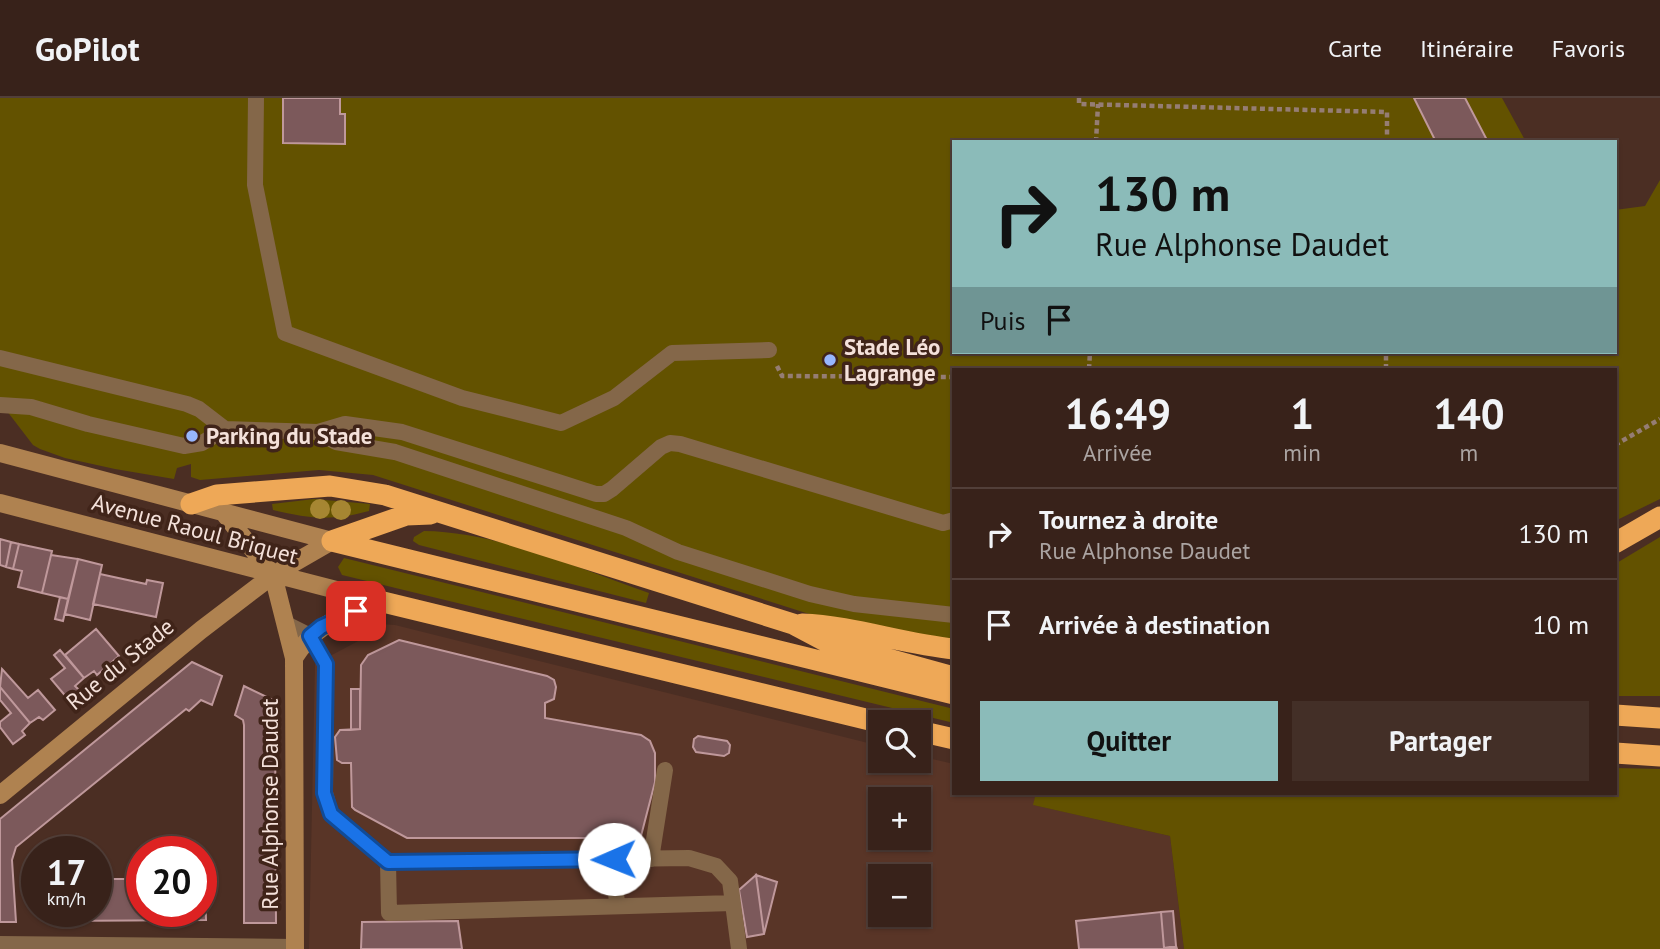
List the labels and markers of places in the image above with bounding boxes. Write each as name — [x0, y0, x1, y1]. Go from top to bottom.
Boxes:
place label: Stade Léo Lagrange — [844, 332, 940, 387]
marker: Stade Léo Lagrange — [822, 352, 838, 368]
place label: Parking du Stade — [206, 421, 372, 450]
marker: Parking du Stade — [184, 428, 200, 444]
pin — [326, 581, 386, 641]

